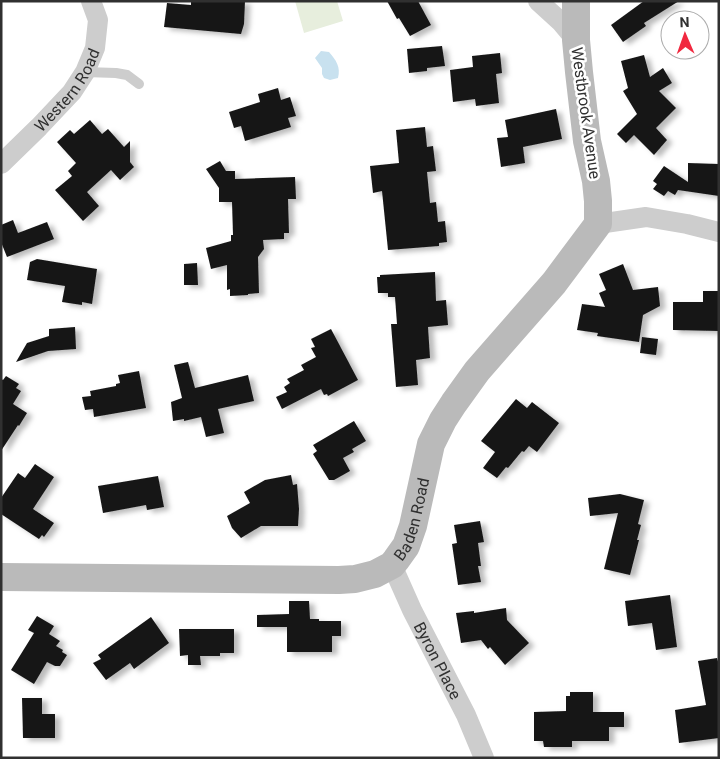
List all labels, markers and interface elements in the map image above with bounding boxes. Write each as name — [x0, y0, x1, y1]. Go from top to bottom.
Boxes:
north arrow — [660, 10, 710, 60]
text: N — [679, 14, 690, 30]
street label: Western Road — [30, 46, 103, 135]
street label: Westbrook Avenue — [567, 46, 605, 180]
street label: Baden Road — [389, 476, 433, 564]
street label: Byron Place — [410, 619, 466, 702]

